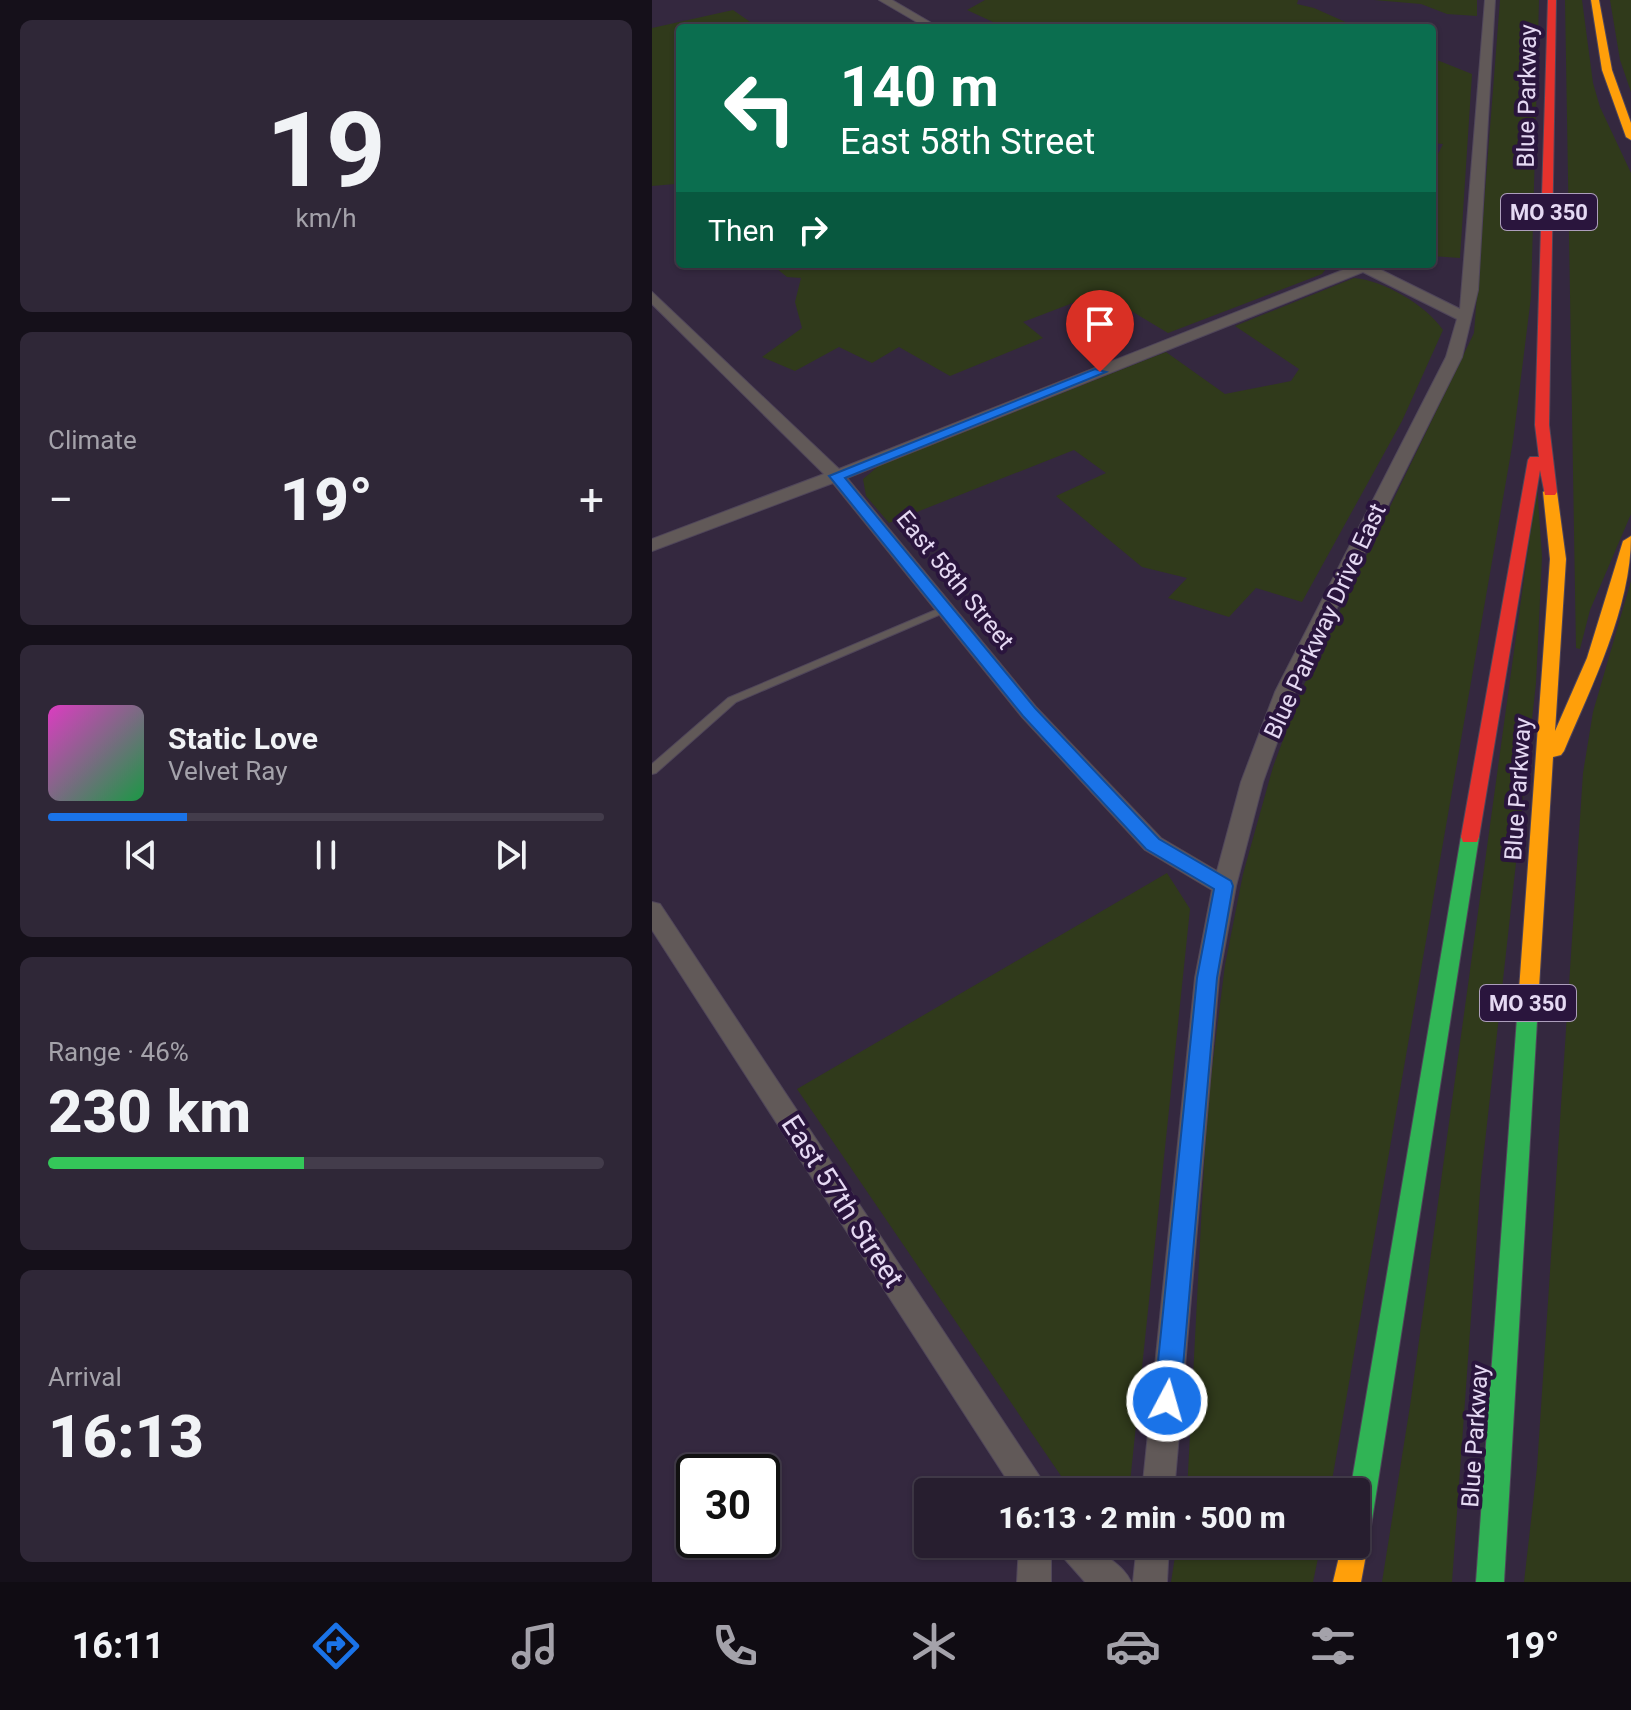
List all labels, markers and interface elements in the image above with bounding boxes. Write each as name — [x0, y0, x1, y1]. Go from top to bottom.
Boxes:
street label: Blue Parkway — [1512, 23, 1542, 168]
text: 140 m — [840, 54, 999, 120]
icon: left — [708, 56, 812, 160]
text: 19 — [266, 90, 386, 211]
text: East 58th Street — [840, 121, 1095, 163]
road number: MO 350 — [1501, 194, 1597, 230]
text: km/h — [295, 203, 357, 233]
icon: right — [791, 208, 835, 252]
text: Then — [708, 213, 775, 248]
pin — [1066, 290, 1134, 372]
icon: arrive — [1078, 302, 1122, 346]
text: Climate — [48, 425, 137, 455]
text: 19° — [280, 464, 373, 535]
text: − — [48, 474, 73, 526]
text: + — [579, 474, 604, 526]
street label: Blue Parkway Drive East — [1258, 499, 1392, 743]
street label: East 58th Street — [891, 505, 1020, 655]
street label: Blue Parkway — [1499, 716, 1537, 861]
text: Static Love — [168, 721, 318, 756]
text: Velvet Ray — [168, 756, 288, 786]
icon: previous — [119, 833, 163, 877]
icon: pause — [304, 833, 348, 877]
icon: next — [489, 833, 533, 877]
road number: MO 350 — [1480, 985, 1576, 1021]
text: Range · 46% — [48, 1037, 189, 1067]
text: 230 km — [48, 1076, 251, 1147]
street label: East 57th Street — [775, 1109, 910, 1294]
position arrow — [1125, 1359, 1209, 1443]
text: Arrival — [48, 1362, 122, 1392]
street label: Blue Parkway — [1456, 1363, 1494, 1508]
text: 16:13 — [48, 1401, 204, 1472]
speed limit sign: 30 — [676, 1454, 780, 1558]
text: 16:13 · 2 min · 500 m — [998, 1500, 1286, 1535]
icon: directions — [308, 1618, 364, 1674]
icon: music — [507, 1618, 563, 1674]
icon: phone — [707, 1618, 763, 1674]
icon: climate — [906, 1618, 962, 1674]
icon: car — [1105, 1618, 1161, 1674]
icon: filters — [1305, 1618, 1361, 1674]
text: 16:11 — [72, 1625, 164, 1667]
text: 19° — [1504, 1625, 1559, 1667]

